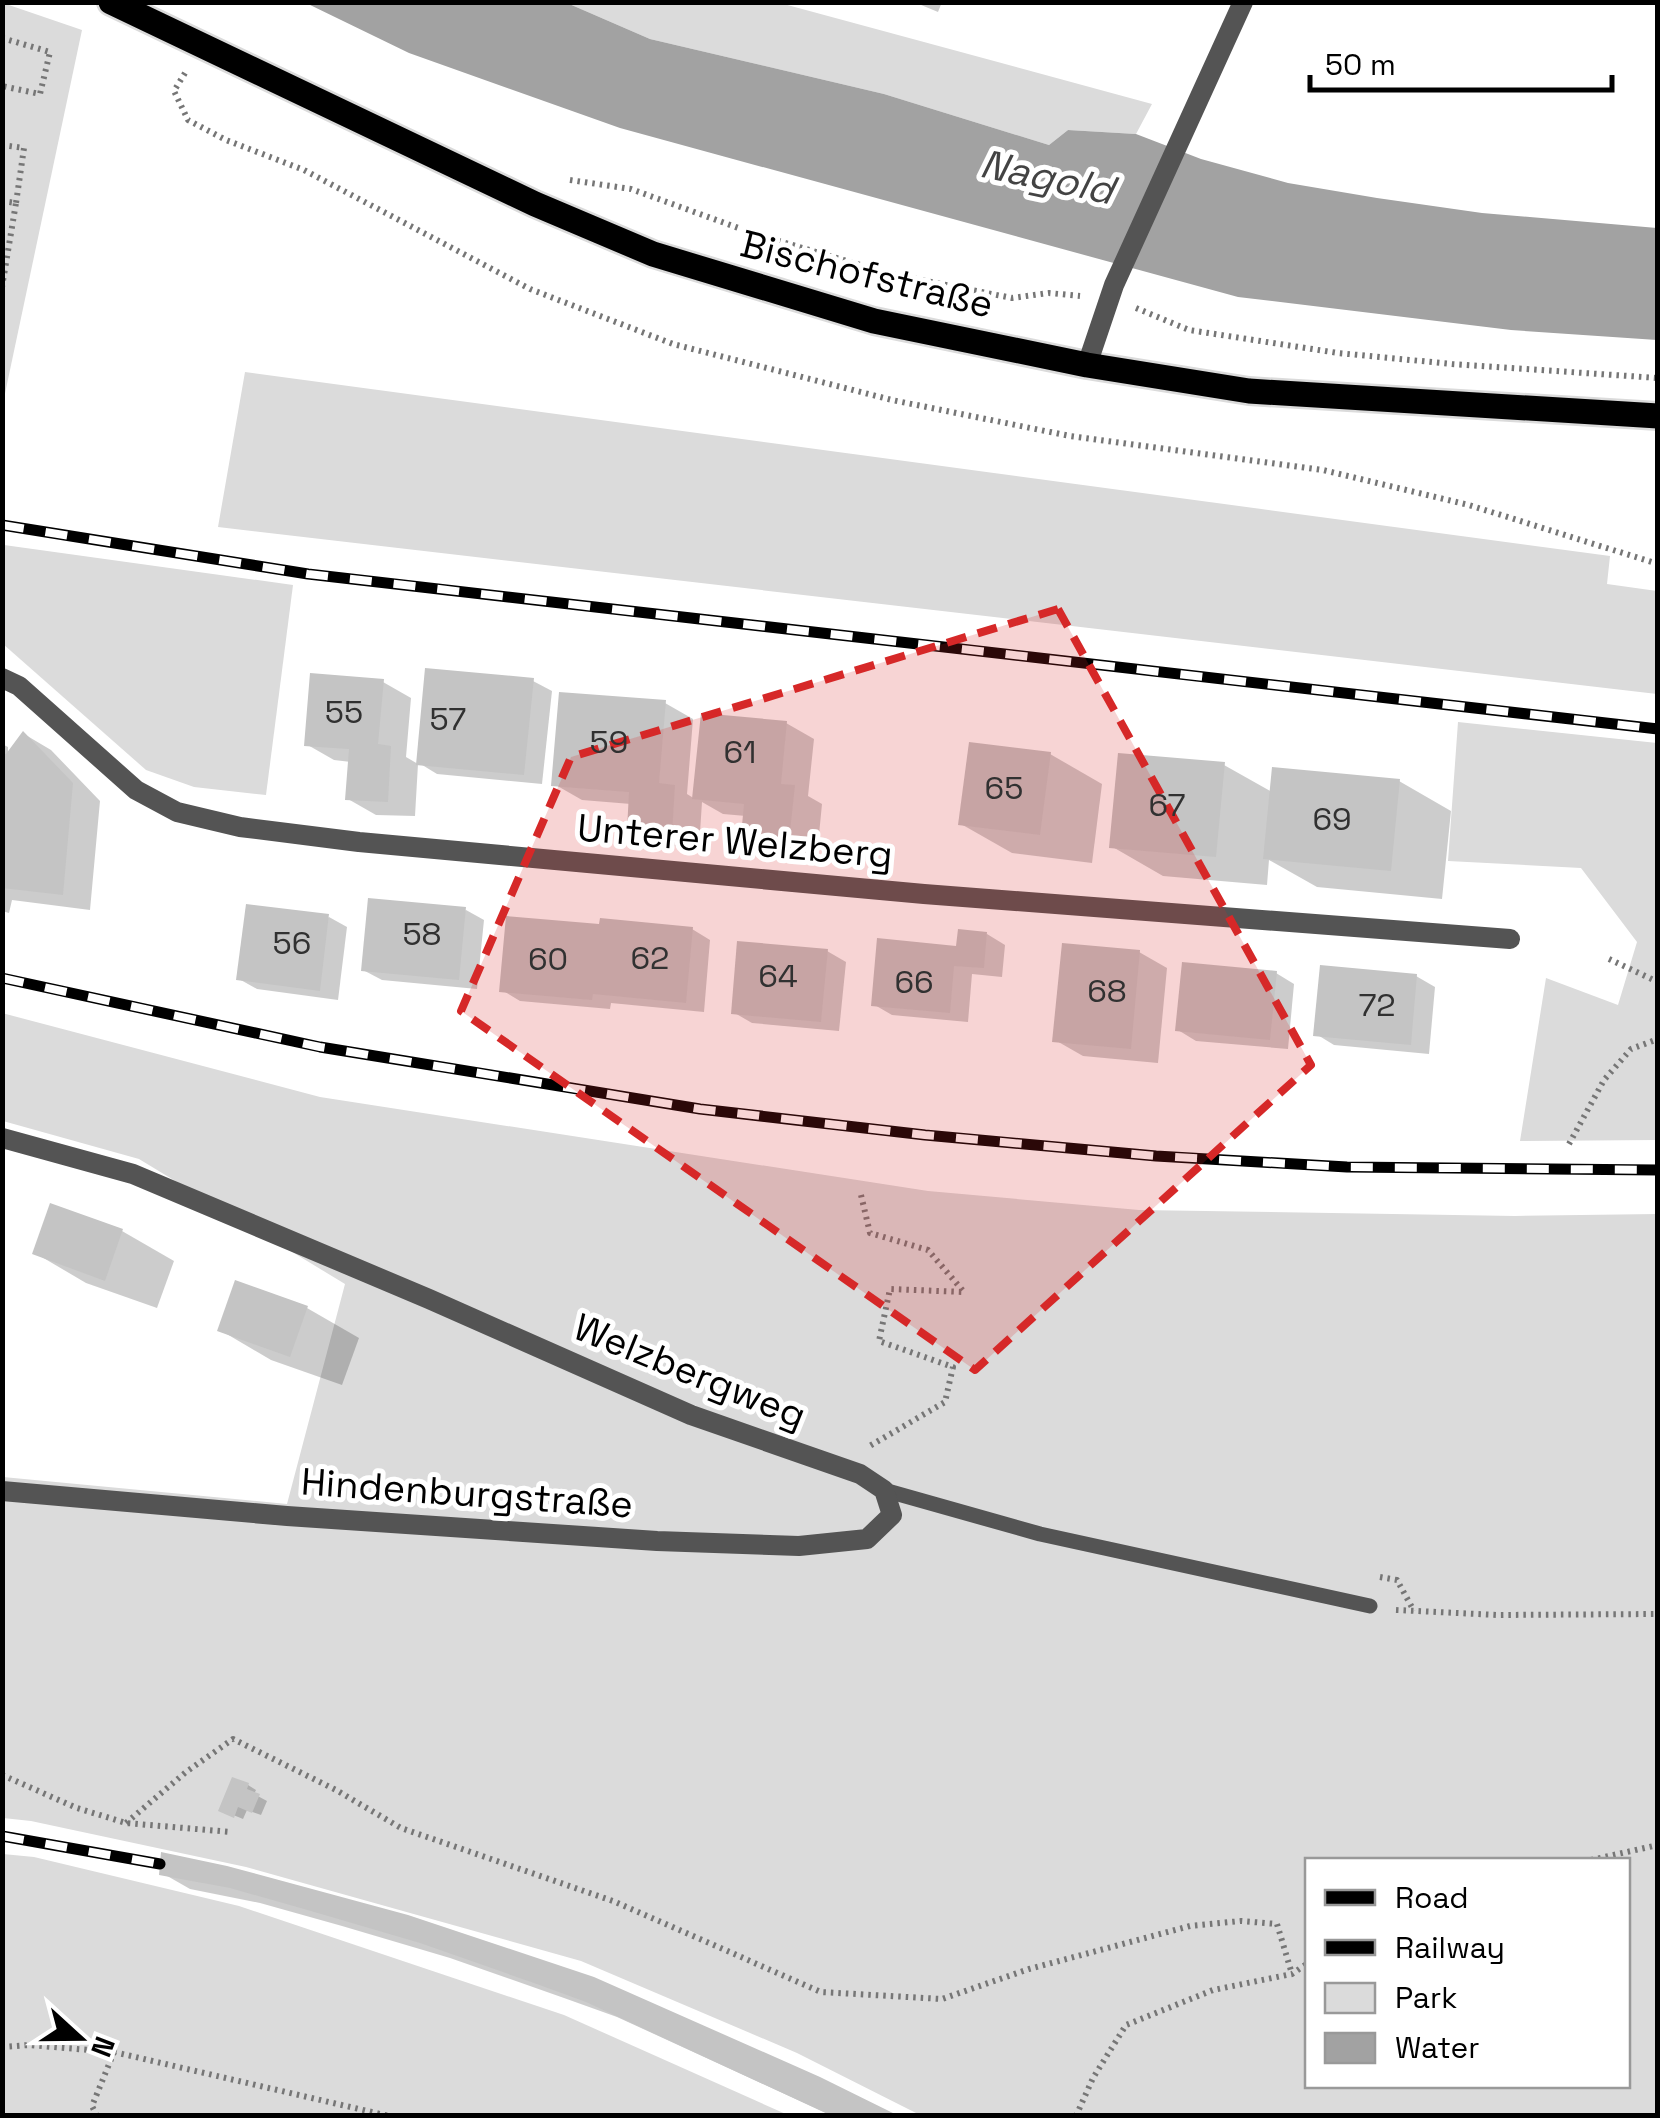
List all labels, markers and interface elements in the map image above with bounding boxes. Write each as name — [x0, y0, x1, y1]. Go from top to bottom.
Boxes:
scale bar — [1310, 30, 1612, 92]
text: 50 m — [1325, 45, 1396, 84]
water label: Nagold — [976, 138, 1122, 217]
street label: Bischofstraße — [736, 219, 998, 329]
house number: 55 — [325, 692, 363, 732]
house number: 57 — [430, 699, 466, 739]
house number: 59 — [590, 722, 628, 762]
house number: 61 — [724, 732, 756, 772]
house number: 65 — [985, 768, 1023, 808]
house number: 67 — [1148, 785, 1186, 825]
house number: 69 — [1312, 799, 1352, 839]
street label: Unterer Welzberg — [575, 803, 895, 879]
house number: 58 — [402, 914, 442, 954]
house number: 56 — [273, 923, 311, 963]
house number: 62 — [631, 938, 669, 978]
house number: 60 — [528, 939, 568, 979]
house number: 64 — [758, 956, 798, 996]
house number: 66 — [894, 962, 934, 1002]
house number: 68 — [1087, 971, 1127, 1011]
house number: 72 — [1358, 985, 1396, 1025]
street label: Welzbergweg — [567, 1303, 813, 1439]
street label: Hindenburgstraße — [299, 1457, 635, 1529]
legend — [1305, 1858, 1630, 2088]
text: Road — [1395, 1878, 1469, 1917]
text: Railway — [1395, 1928, 1505, 1967]
text: Park — [1395, 1978, 1457, 2017]
north arrow — [30, 1988, 130, 2088]
text: Water — [1395, 2028, 1480, 2067]
text: N — [83, 2032, 124, 2062]

